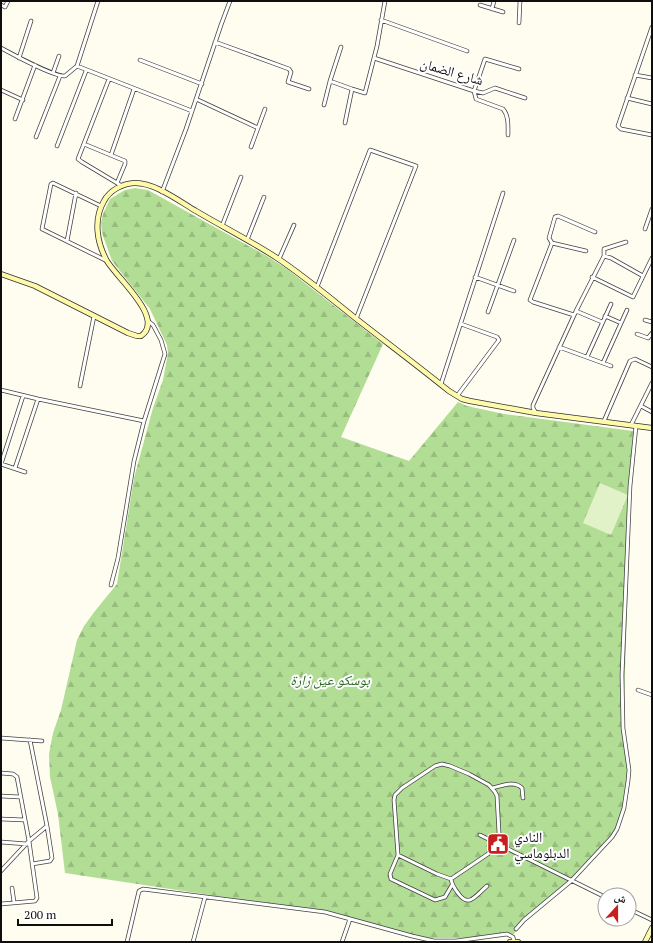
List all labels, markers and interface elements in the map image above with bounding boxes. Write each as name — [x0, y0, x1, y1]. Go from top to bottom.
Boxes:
street label: شارع الضمان — [418, 53, 486, 90]
park label: بوسكو عين زارة — [290, 670, 370, 689]
place label: النادي الدبلوماسي — [514, 827, 570, 864]
public building icon: النادي الدبلوماسي — [485, 831, 511, 857]
north arrow — [597, 887, 637, 927]
text: ش — [612, 889, 629, 907]
scale bar — [18, 901, 112, 927]
text: 200 m — [24, 907, 57, 922]

